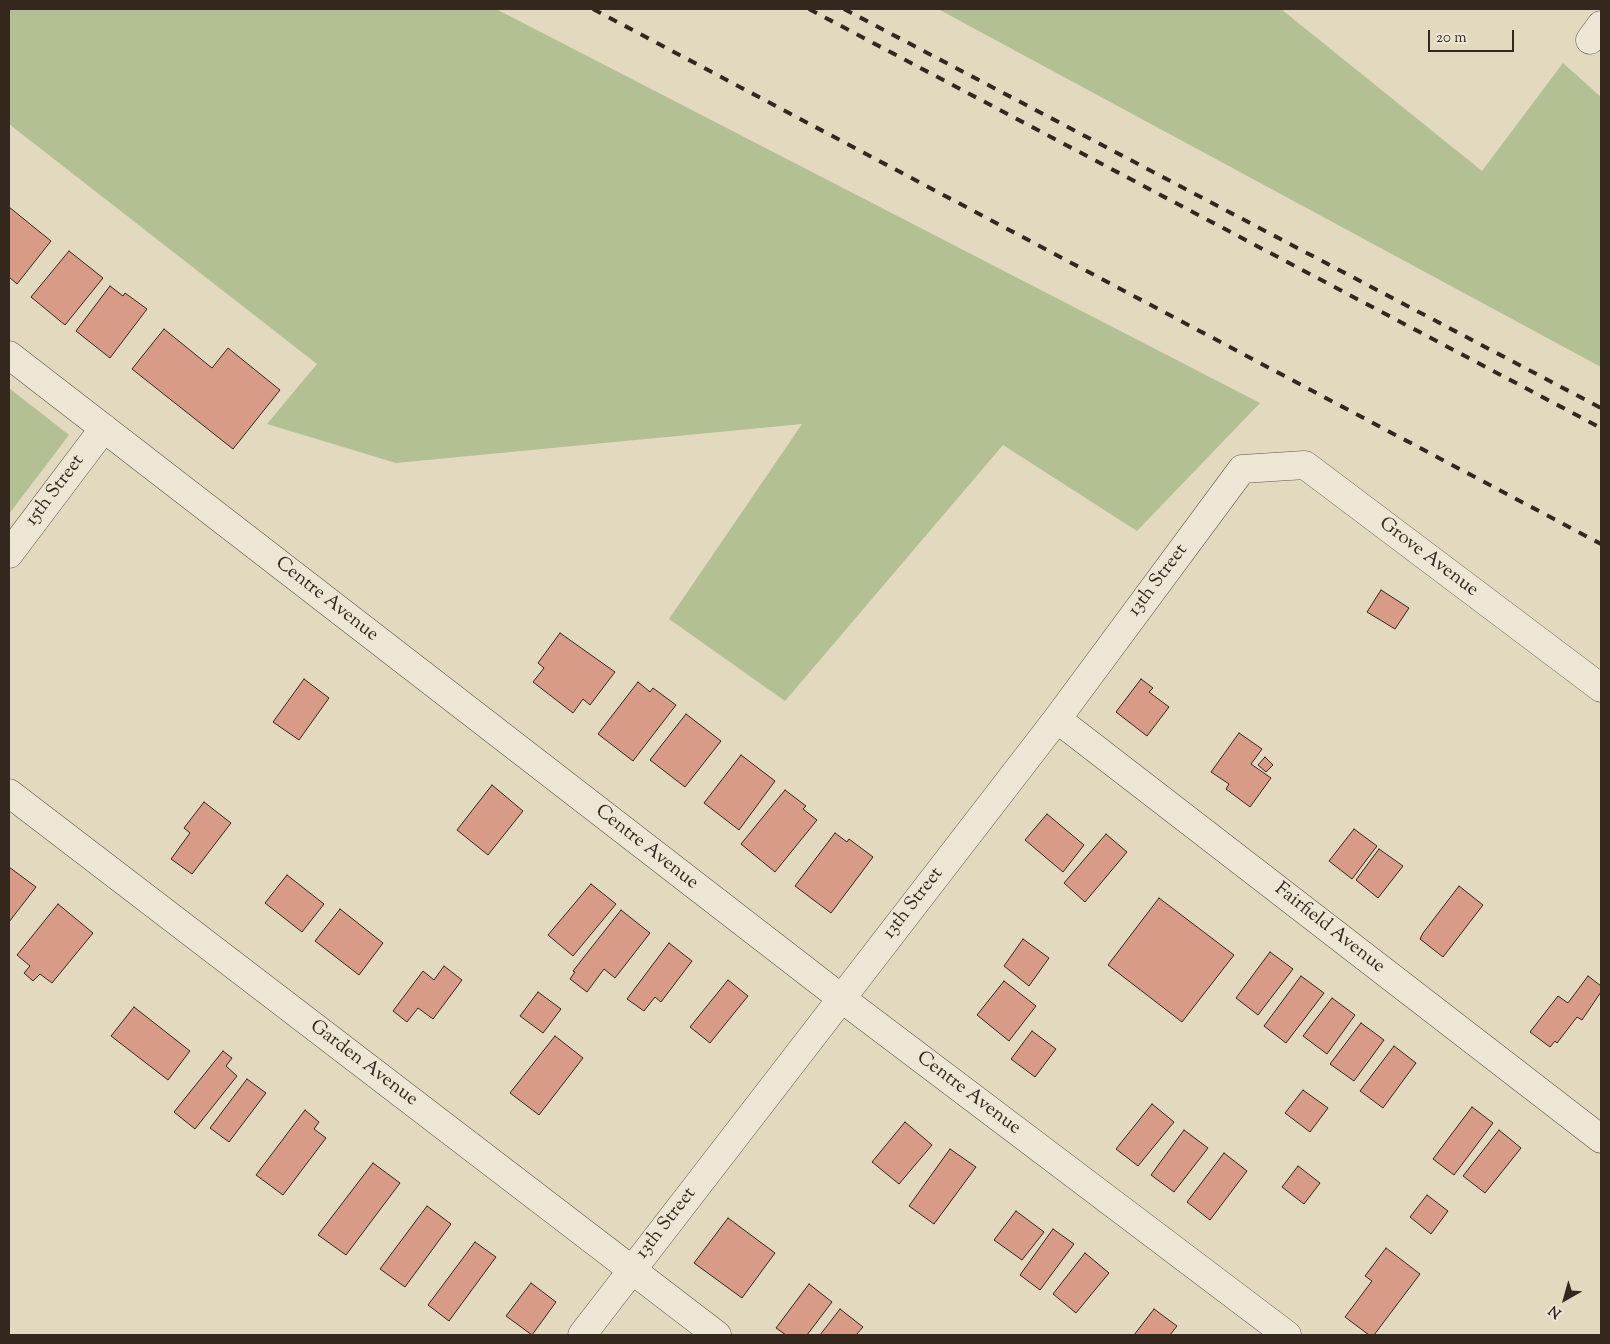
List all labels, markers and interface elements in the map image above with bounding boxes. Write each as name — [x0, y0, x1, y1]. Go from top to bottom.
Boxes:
scale bar — [1430, 20, 1516, 52]
text: 20 m — [1436, 28, 1467, 49]
street label: 15th Street — [22, 451, 90, 531]
street label: Grove Avenue — [1374, 513, 1482, 603]
street label: 13th Street — [1124, 540, 1194, 622]
street label: Centre Avenue — [270, 553, 382, 647]
street label: Centre Avenue — [590, 801, 702, 895]
street label: 13th Street — [879, 864, 949, 944]
street label: Fairfield Avenue — [1269, 879, 1389, 979]
street label: Garden Avenue — [305, 1016, 421, 1112]
street label: Centre Avenue — [911, 1047, 1025, 1141]
street label: 13th Street — [632, 1184, 702, 1264]
north arrow — [1540, 1274, 1590, 1324]
text: N — [1545, 1299, 1566, 1322]

